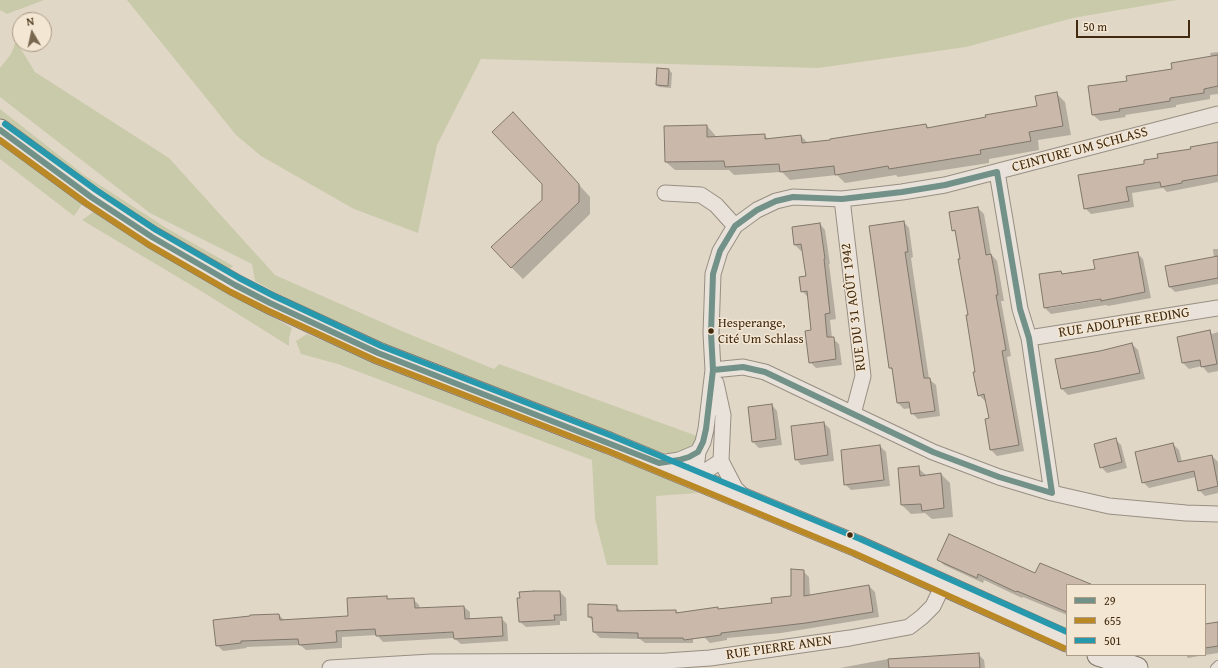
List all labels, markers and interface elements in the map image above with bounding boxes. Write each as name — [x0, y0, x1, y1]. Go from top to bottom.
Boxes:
north arrow — [12, 12, 52, 52]
scale bar — [1078, 12, 1192, 38]
text: N — [25, 13, 35, 30]
text: 50 m — [1083, 18, 1107, 35]
street label: CEINTURE UM SCHLASS — [1010, 124, 1150, 176]
street label: RUE DU 31 AOÛT 1942 — [838, 242, 870, 372]
street label: RUE ADOLPHE REDING — [1057, 304, 1191, 342]
place label: Hesperange, Cité Um Schlass — [718, 316, 804, 347]
marker: Hesperange, Cité Um Schlass — [706, 326, 716, 336]
unlabelled marker — [845, 530, 855, 540]
legend — [1066, 584, 1206, 656]
text: 29 — [1104, 592, 1116, 609]
text: 655 — [1104, 612, 1121, 629]
street label: RUE PIERRE ANEN — [725, 632, 833, 664]
text: 501 — [1104, 632, 1121, 649]

